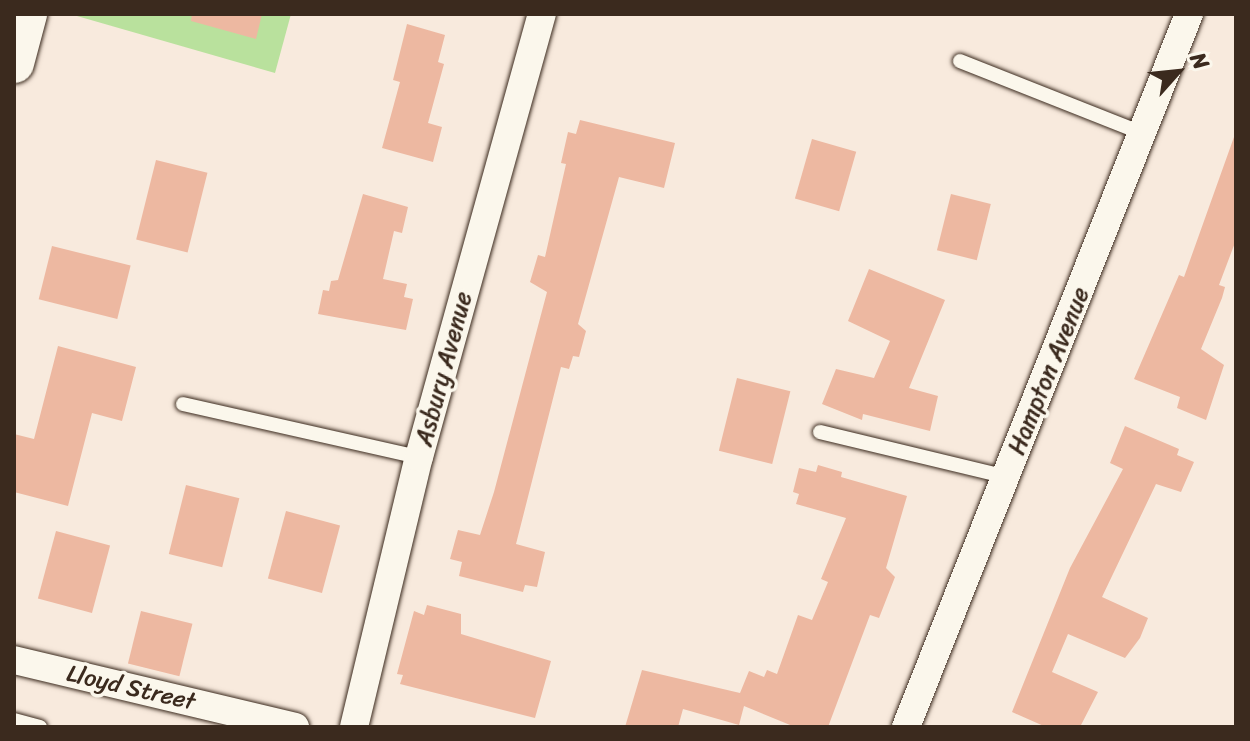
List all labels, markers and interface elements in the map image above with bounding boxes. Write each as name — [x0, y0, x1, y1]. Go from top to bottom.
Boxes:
north arrow — [1138, 32, 1218, 112]
text: N — [1179, 45, 1221, 77]
street label: Hampton Avenue — [1002, 283, 1096, 459]
street label: Asbury Avenue — [410, 289, 478, 449]
street label: Lloyd Street — [64, 659, 198, 717]

